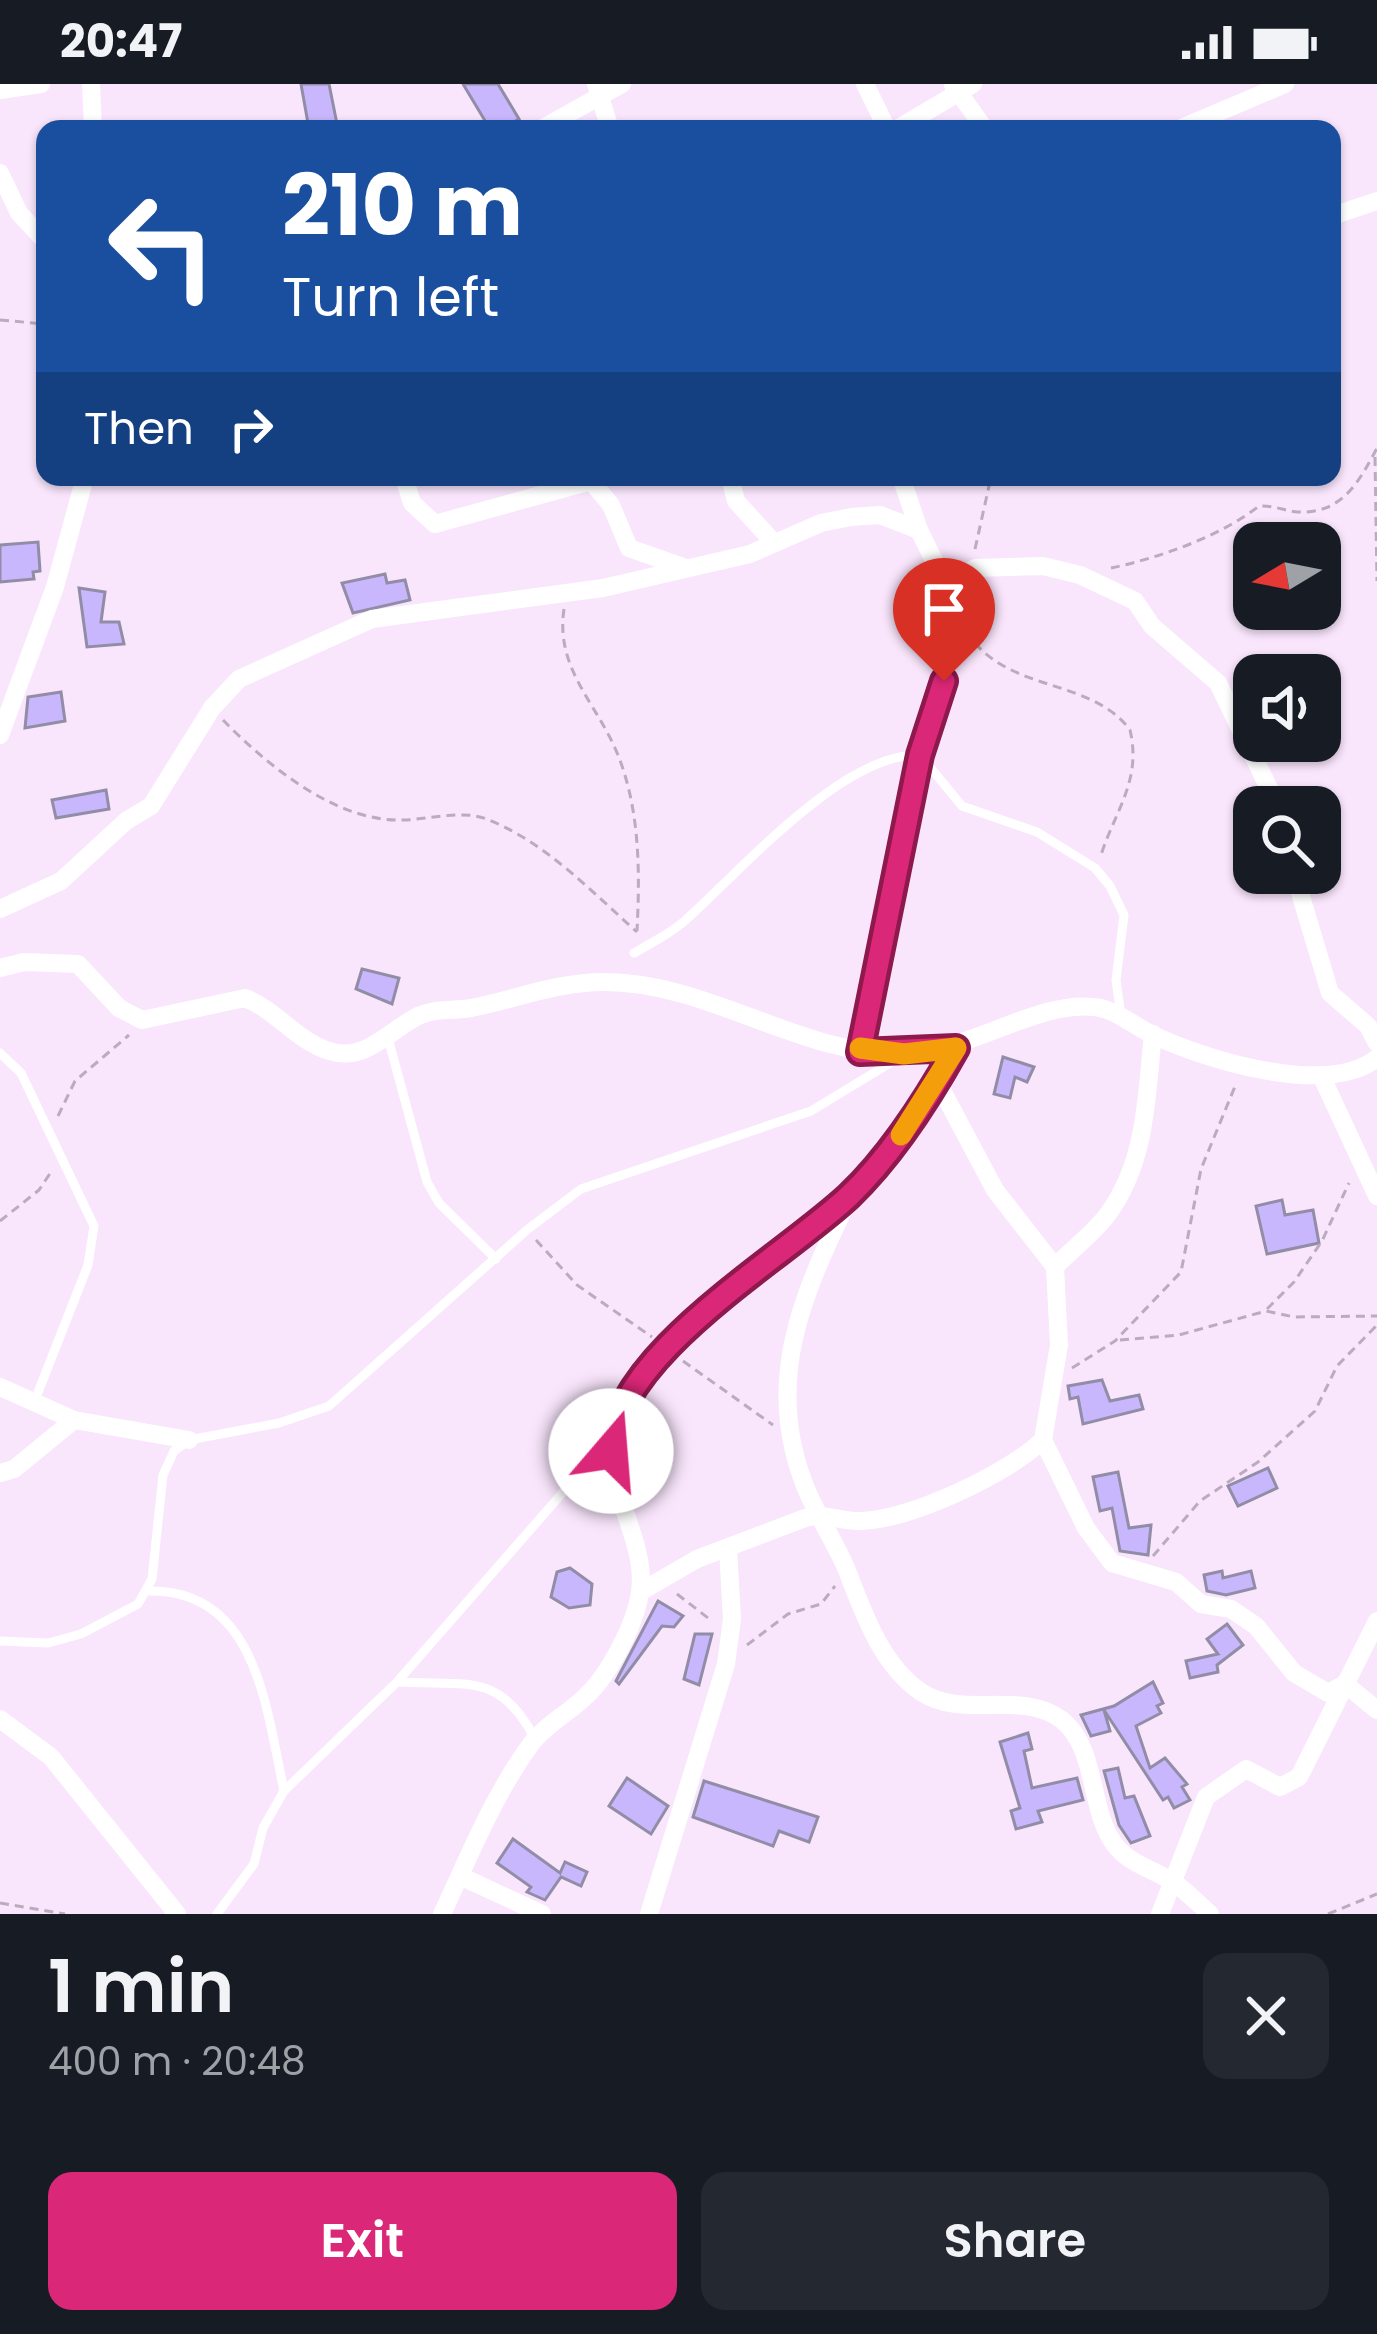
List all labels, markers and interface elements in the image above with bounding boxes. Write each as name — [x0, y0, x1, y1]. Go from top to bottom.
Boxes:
text: 20:47 — [60, 10, 182, 73]
text: 210 m — [282, 147, 523, 264]
icon: left — [84, 168, 240, 324]
text: Turn left — [282, 259, 499, 335]
icon: right — [218, 396, 284, 462]
text: Then — [84, 397, 194, 460]
north arrow — [1233, 522, 1341, 630]
map controls — [1233, 522, 1341, 894]
pin — [893, 558, 995, 681]
icon: arrive — [911, 576, 977, 642]
button: sound — [1233, 654, 1341, 762]
button: search — [1233, 786, 1341, 894]
position arrow — [548, 1388, 674, 1514]
text: 1 min — [48, 1936, 234, 2037]
button: close — [1203, 1953, 1329, 2079]
text: 400 m · 20:48 — [48, 2034, 306, 2089]
button: Exit — [48, 2172, 677, 2310]
button: Share — [701, 2172, 1329, 2310]

